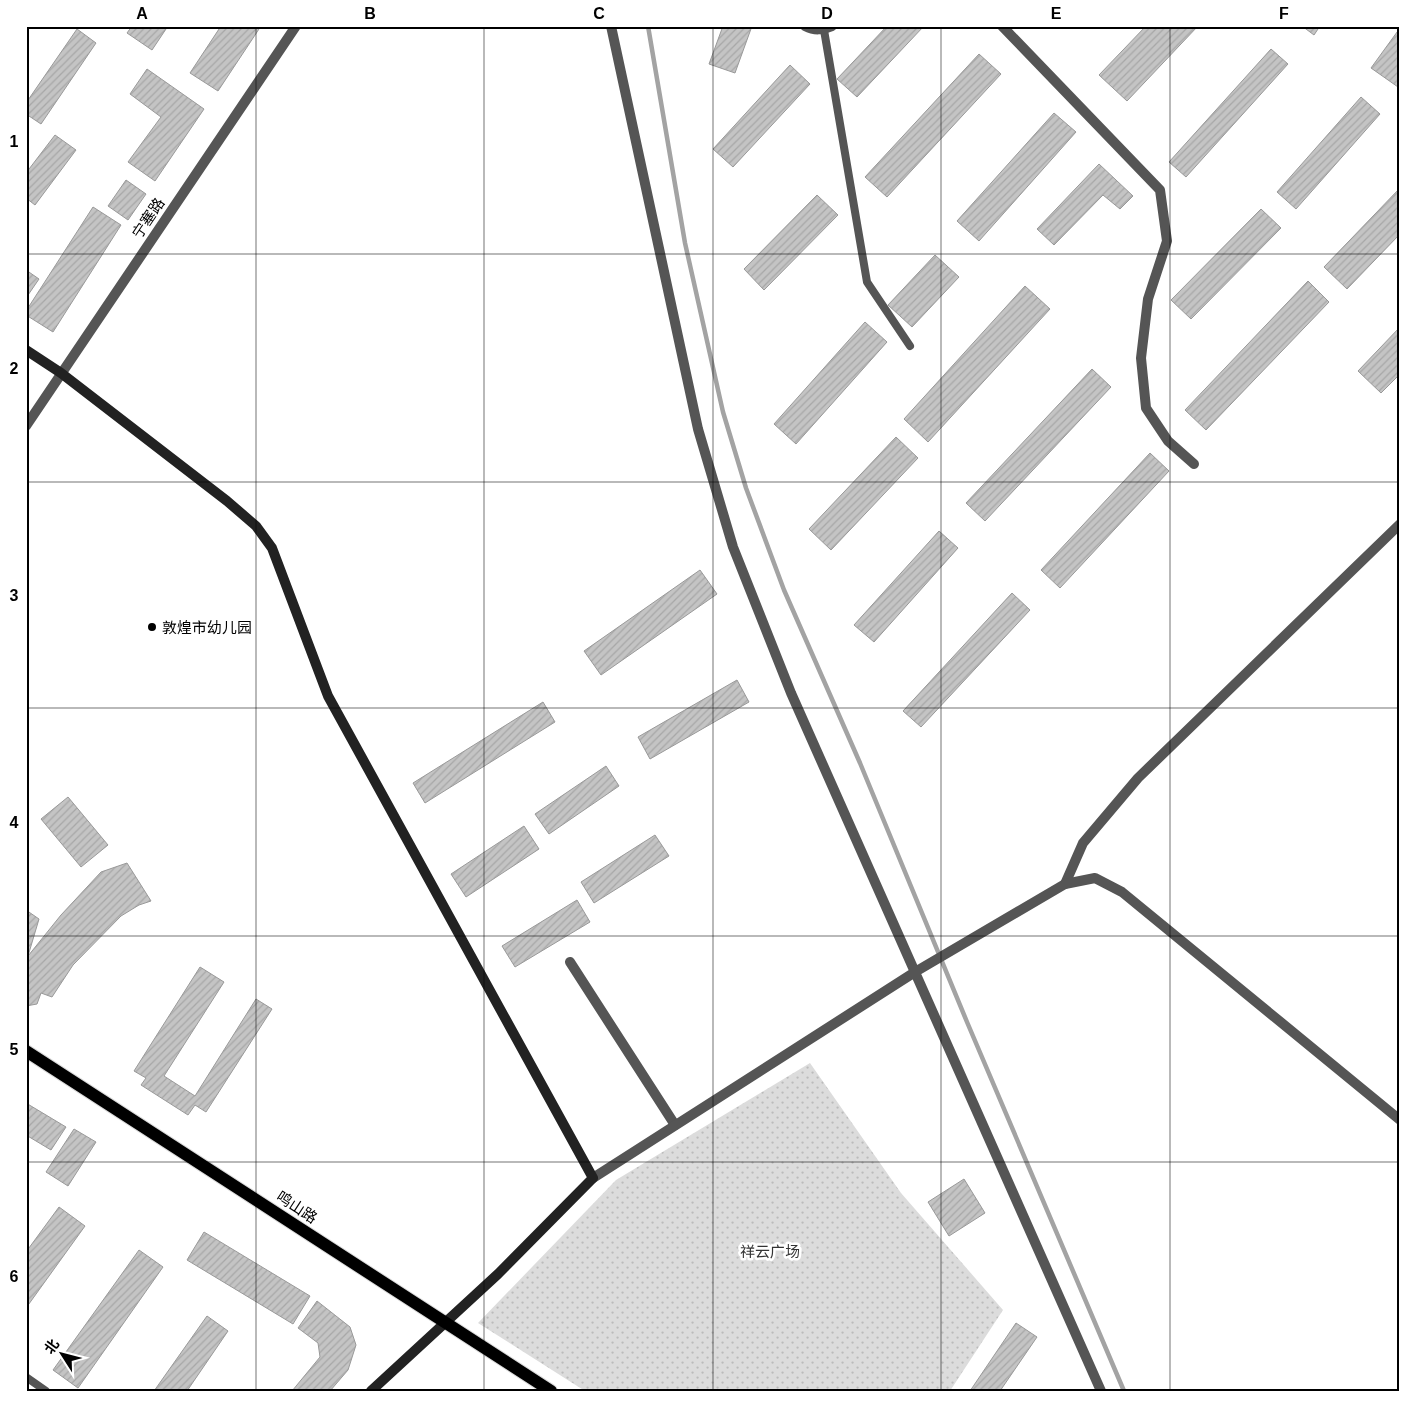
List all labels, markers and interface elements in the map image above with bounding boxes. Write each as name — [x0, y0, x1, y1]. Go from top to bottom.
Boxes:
text: A — [136, 5, 148, 22]
text: B — [364, 5, 376, 22]
text: C — [593, 5, 605, 22]
text: D — [821, 5, 833, 22]
text: E — [1051, 5, 1062, 22]
text: F — [1279, 5, 1289, 22]
text: 1 — [10, 133, 19, 150]
street label: 宁塞路 — [128, 195, 168, 241]
text: 2 — [10, 360, 19, 377]
text: 3 — [10, 587, 19, 604]
place label: 敦煌市幼儿园 — [162, 619, 252, 636]
marker: 敦煌市幼儿园 — [146, 621, 158, 633]
text: 4 — [10, 814, 19, 831]
text: 5 — [10, 1041, 19, 1058]
street label: 鸣山路 — [273, 1188, 321, 1226]
park label: 祥云广场 — [740, 1243, 800, 1260]
text: 6 — [10, 1268, 19, 1285]
north arrow — [38, 1330, 88, 1380]
text: 北 — [41, 1336, 62, 1357]

